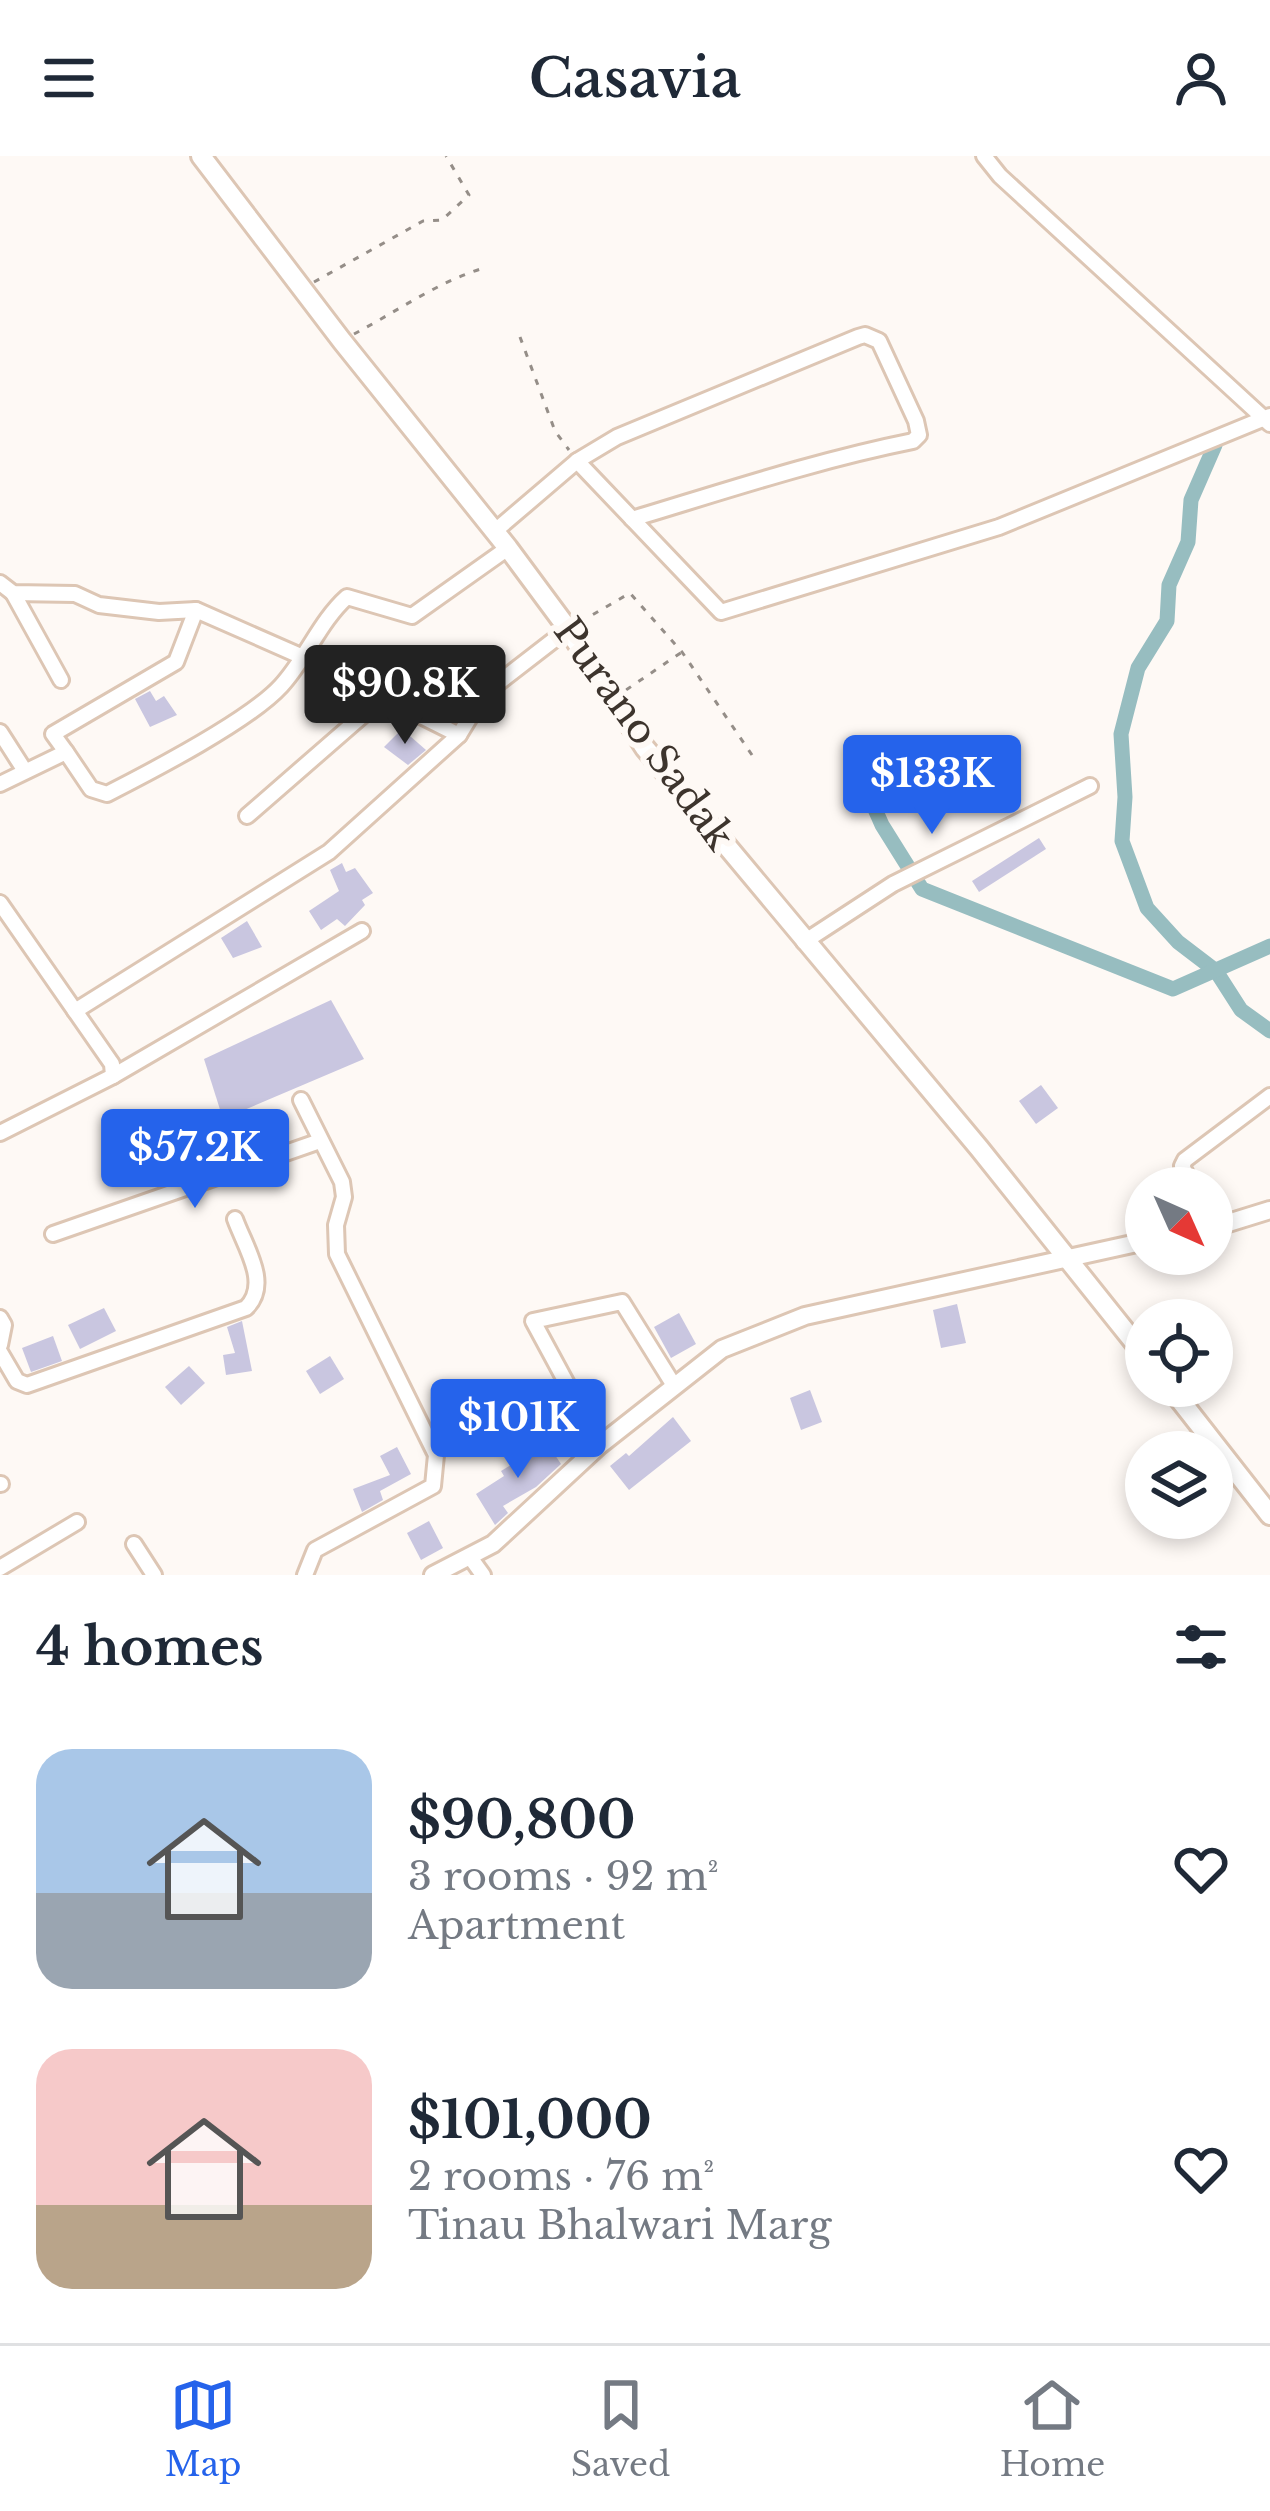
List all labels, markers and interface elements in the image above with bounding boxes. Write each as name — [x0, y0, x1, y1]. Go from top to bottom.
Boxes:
icon: menu — [36, 45, 102, 111]
text: Casavia — [529, 45, 741, 112]
icon: person — [1168, 45, 1234, 111]
street label: Purano Sadak — [543, 608, 745, 860]
pin: $90.8K — [307, 645, 503, 747]
text: $90.8K — [331, 659, 479, 708]
pin: $133K — [848, 735, 1016, 837]
text: $133K — [870, 749, 994, 798]
pin: $57.2K — [97, 1109, 293, 1211]
text: $57.2K — [128, 1123, 262, 1172]
north arrow — [1125, 1167, 1233, 1275]
map controls — [1125, 1167, 1233, 1539]
button: locate — [1125, 1299, 1233, 1407]
pin: $101K — [434, 1379, 602, 1481]
text: $101K — [458, 1393, 578, 1442]
button: layers — [1125, 1431, 1233, 1539]
icon: filters — [1168, 1614, 1234, 1680]
text: 4 homes — [36, 1616, 264, 1679]
text: $90,800 — [408, 1789, 635, 1852]
icon: home — [132, 1797, 276, 1941]
icon: heart — [1168, 1836, 1234, 1902]
text: 3 rooms · 92 m² — [408, 1852, 719, 1901]
text: Apartment — [408, 1901, 625, 1950]
text: $101,000 — [408, 2089, 652, 2152]
icon: home — [132, 2097, 276, 2241]
icon: heart — [1168, 2136, 1234, 2202]
text: 2 rooms · 76 m² — [408, 2152, 714, 2201]
text: Tinau Bhalwari Marg — [408, 2201, 832, 2250]
tab: Map — [165, 2372, 241, 2485]
tab: Saved — [571, 2372, 670, 2485]
tab: Home — [1000, 2372, 1105, 2485]

